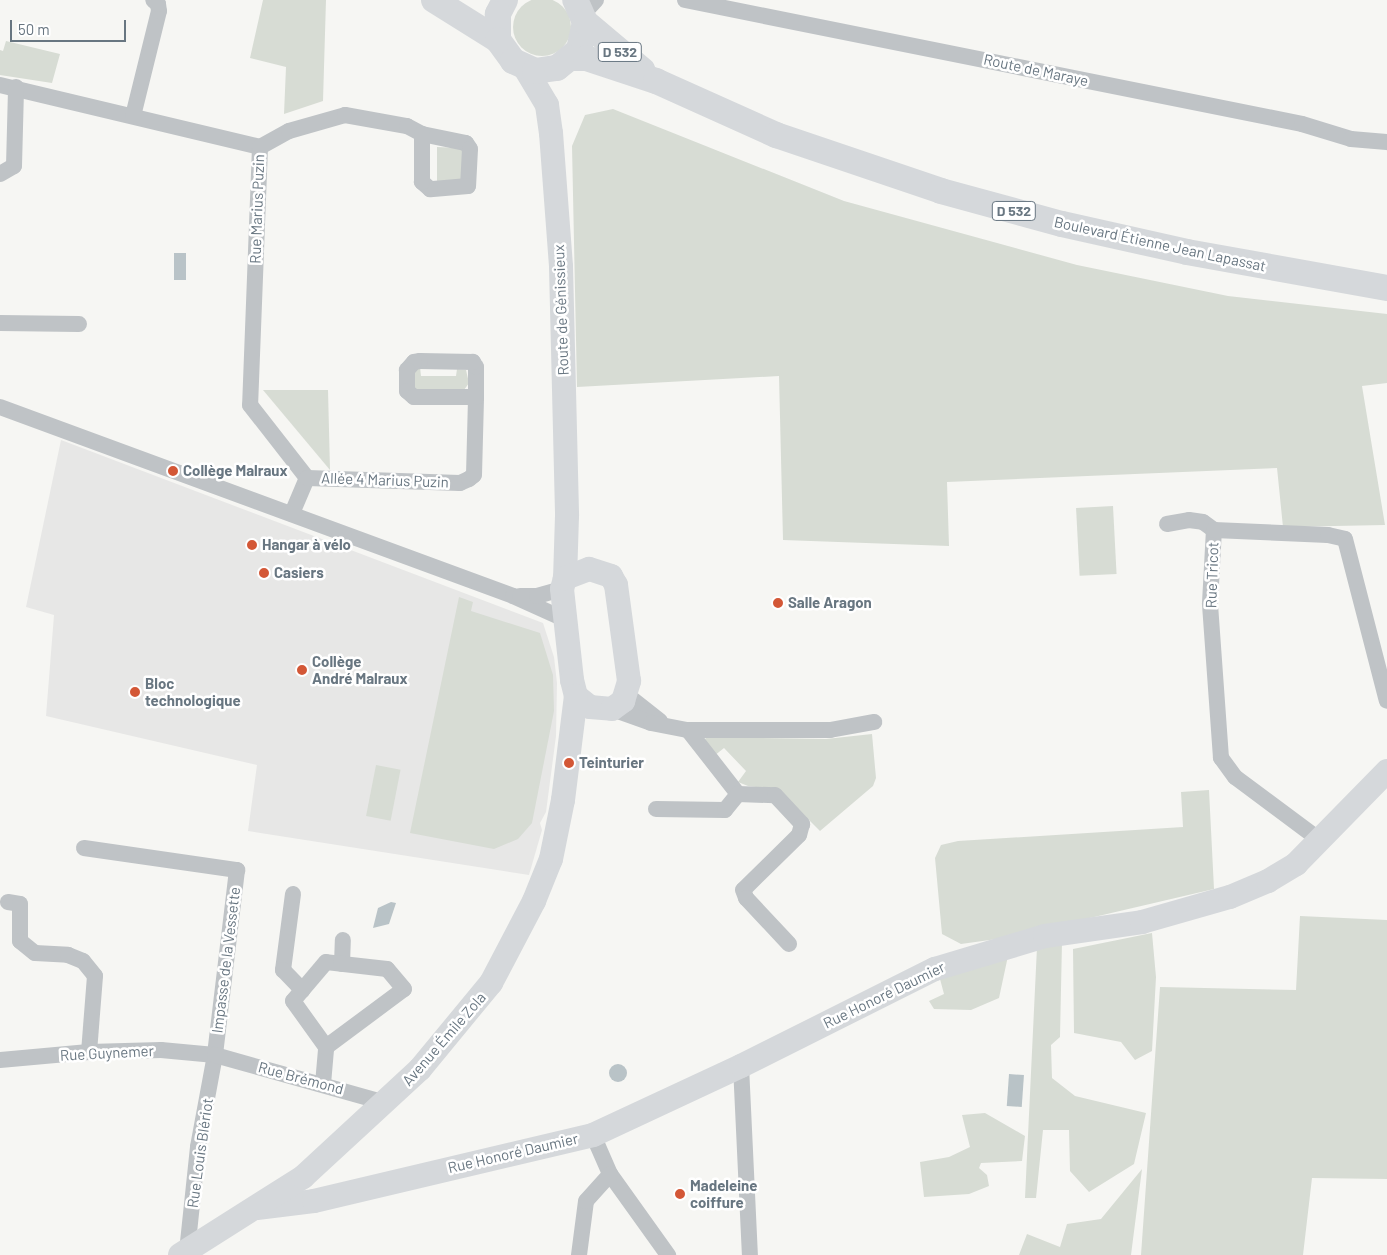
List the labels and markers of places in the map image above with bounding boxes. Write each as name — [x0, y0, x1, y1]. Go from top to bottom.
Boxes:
place label: Collège Malraux — [183, 462, 288, 480]
marker: Collège Malraux — [167, 465, 179, 477]
place label: Hangar à vélo — [262, 536, 351, 554]
marker: Hangar à vélo — [246, 539, 258, 551]
place label: Casiers — [274, 564, 324, 582]
marker: Casiers — [258, 567, 270, 579]
place label: Salle Aragon — [788, 594, 872, 612]
marker: Salle Aragon — [772, 597, 784, 609]
place label: Collège André Malraux — [312, 652, 408, 687]
marker: Collège André Malraux — [296, 664, 308, 676]
place label: Bloc technologique — [145, 674, 241, 709]
marker: Bloc technologique — [129, 686, 141, 698]
place label: Teinturier — [579, 754, 644, 772]
marker: Teinturier — [563, 757, 575, 769]
place label: Madeleine coiffure — [690, 1176, 757, 1211]
marker: Madeleine coiffure — [674, 1188, 686, 1200]

